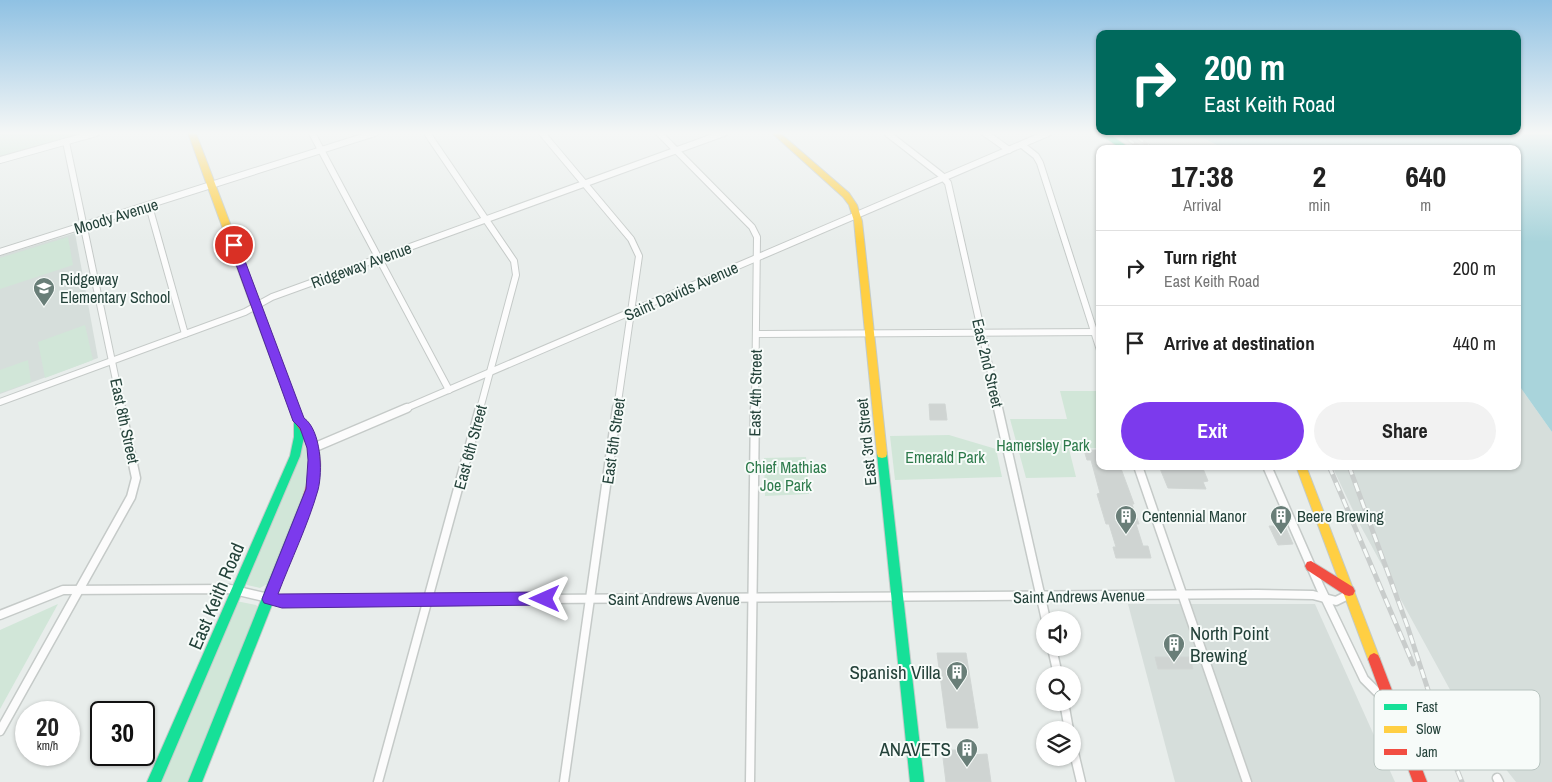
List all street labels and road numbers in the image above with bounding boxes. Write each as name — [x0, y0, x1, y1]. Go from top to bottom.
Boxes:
street label: Moody Avenue — [71, 193, 161, 239]
street label: Ridgeway Avenue — [308, 237, 414, 293]
street label: Saint Davids Avenue — [621, 256, 741, 326]
street label: East 2nd Street — [967, 316, 1009, 410]
street label: East 4th Street — [743, 349, 767, 437]
street label: East 8th Street — [105, 376, 145, 466]
street label: East 5th Street — [596, 396, 630, 486]
street label: East 3rd Street — [850, 397, 882, 487]
street label: East 6th Street — [448, 402, 492, 492]
street label: East Keith Road — [182, 539, 250, 653]
street label: Saint Andrews Avenue — [1013, 584, 1145, 608]
street label: Saint Andrews Avenue — [608, 588, 740, 610]

